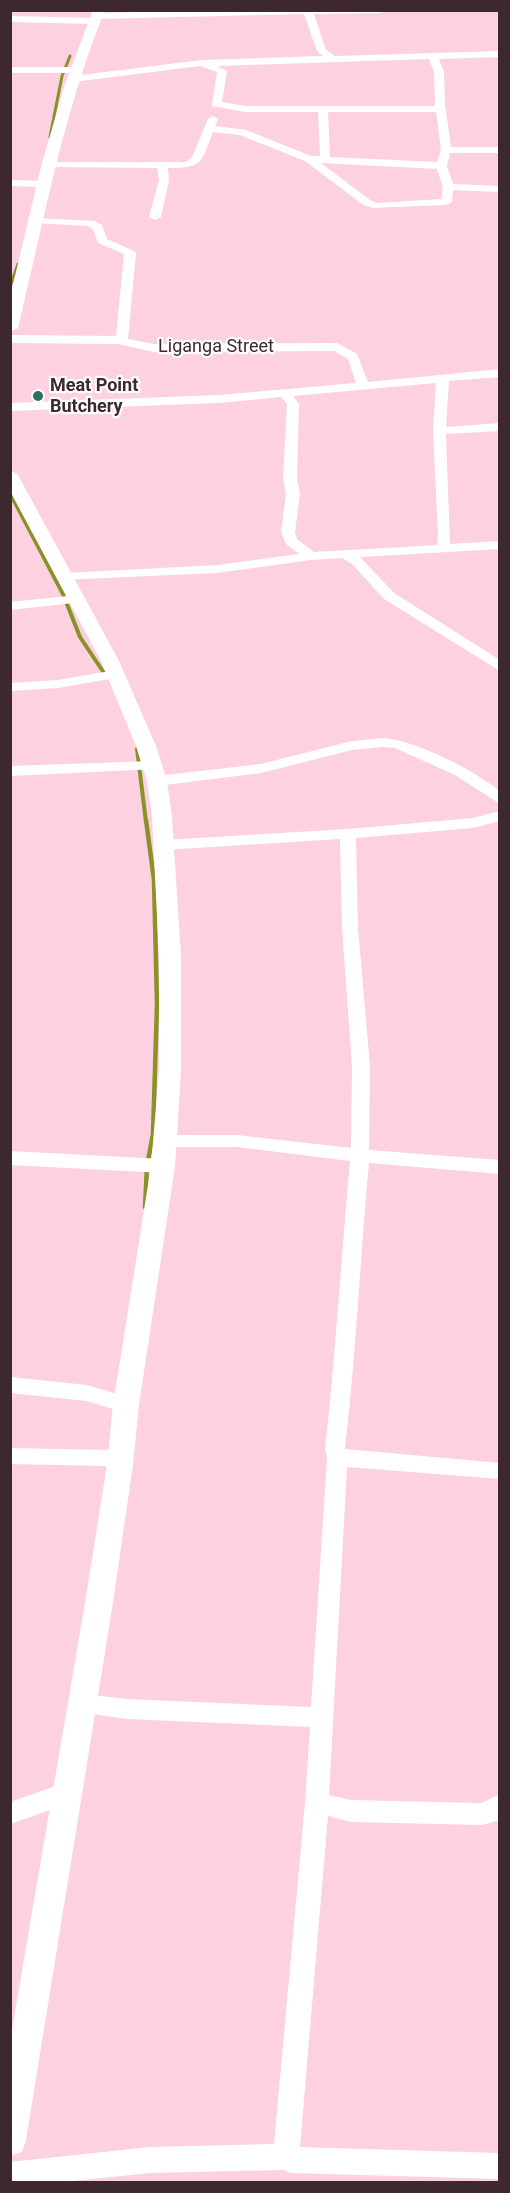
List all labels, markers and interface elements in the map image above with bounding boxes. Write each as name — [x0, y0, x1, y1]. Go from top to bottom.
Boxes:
street label: Liganga Street — [158, 336, 274, 358]
place label: Meat Point Butchery — [50, 375, 138, 418]
marker: Meat Point Butchery — [31, 389, 45, 403]

